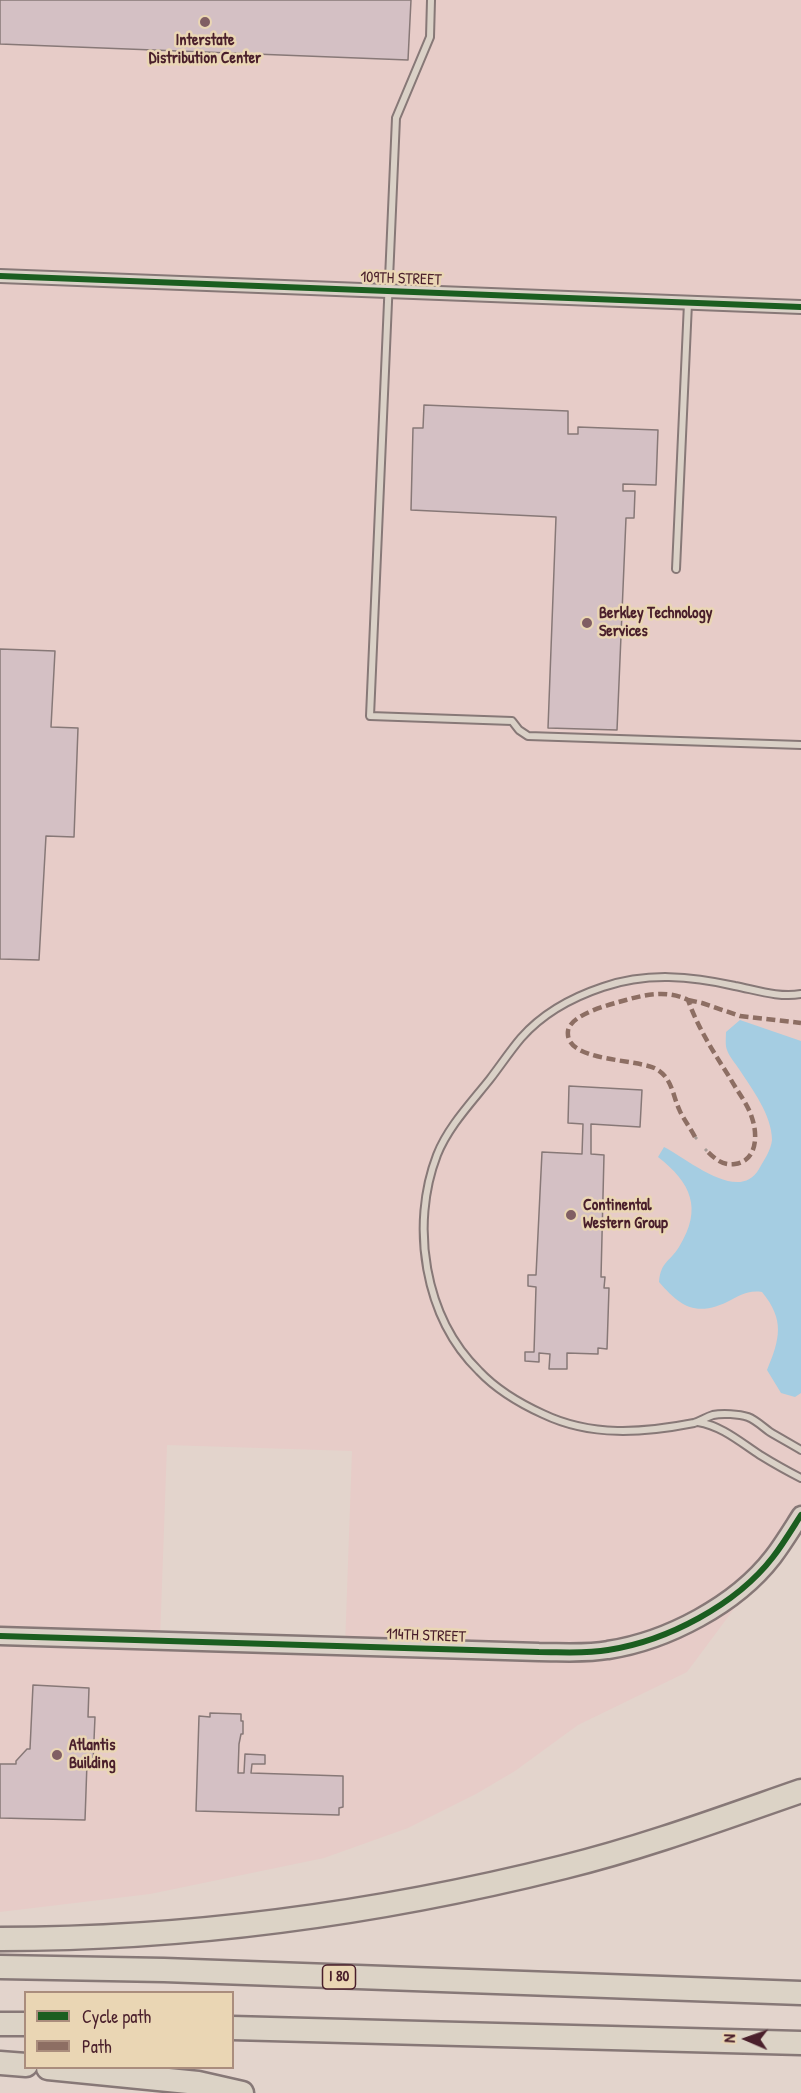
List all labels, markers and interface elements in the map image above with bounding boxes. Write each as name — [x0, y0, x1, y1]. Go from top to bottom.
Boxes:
marker: Interstate Distribution Center — [198, 15, 212, 29]
place label: Interstate Distribution Center — [149, 31, 261, 69]
street label: 109TH STREET — [360, 268, 442, 290]
place label: Berkley Technology Services — [599, 604, 712, 642]
marker: Berkley Technology Services — [580, 616, 594, 630]
place label: Continental Western Group — [583, 1196, 668, 1234]
marker: Continental Western Group — [564, 1208, 578, 1222]
street label: 114TH STREET — [386, 1625, 466, 1647]
place label: Atlantis Building — [69, 1736, 116, 1774]
marker: Atlantis Building — [50, 1748, 64, 1762]
road number: I 80 — [322, 1965, 356, 1989]
legend — [24, 1991, 234, 2069]
text: Cycle path — [82, 2004, 151, 2029]
north arrow — [717, 2009, 777, 2069]
text: Path — [82, 2034, 111, 2059]
text: N — [718, 2034, 740, 2043]

